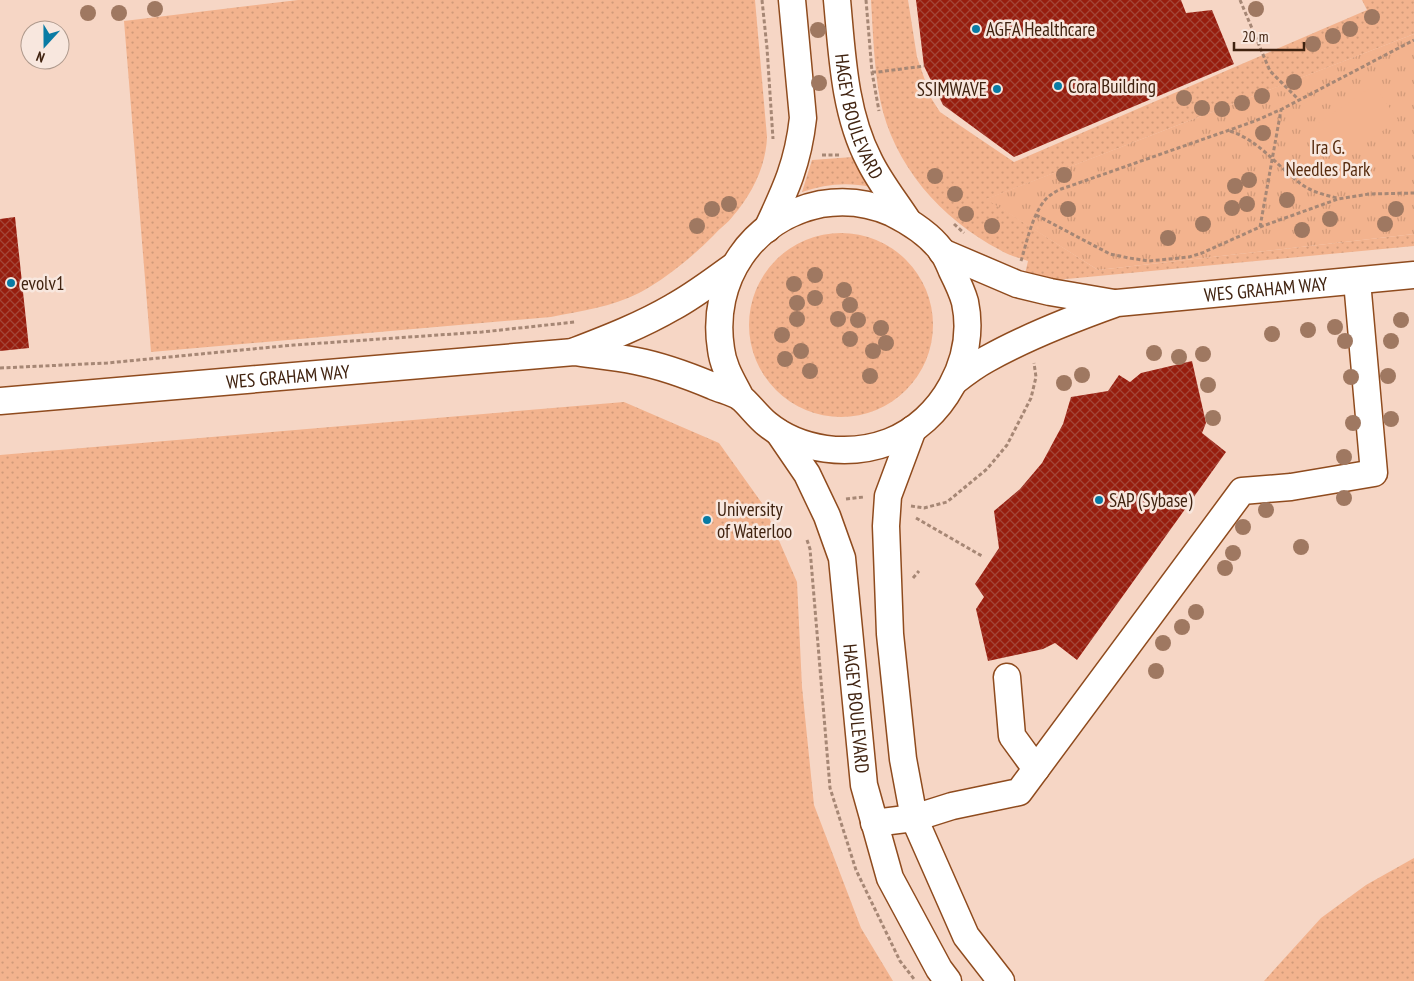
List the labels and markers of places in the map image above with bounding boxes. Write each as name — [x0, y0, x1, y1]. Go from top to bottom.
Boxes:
place label: AGFA Healthcare — [986, 17, 1095, 41]
marker: AGFA Healthcare — [970, 23, 982, 35]
place label: Cora Building — [1068, 74, 1156, 98]
place label: SSIMWAVE — [917, 77, 987, 101]
marker: Cora Building — [1052, 80, 1064, 92]
marker: SSIMWAVE — [991, 83, 1003, 95]
place label: evolv1 — [21, 271, 64, 295]
marker: evolv1 — [5, 277, 17, 289]
place label: SAP (Sybase) — [1109, 488, 1193, 512]
marker: SAP (Sybase) — [1093, 494, 1105, 506]
place label: University of Waterloo — [717, 497, 792, 543]
marker: University of Waterloo — [701, 514, 713, 526]

